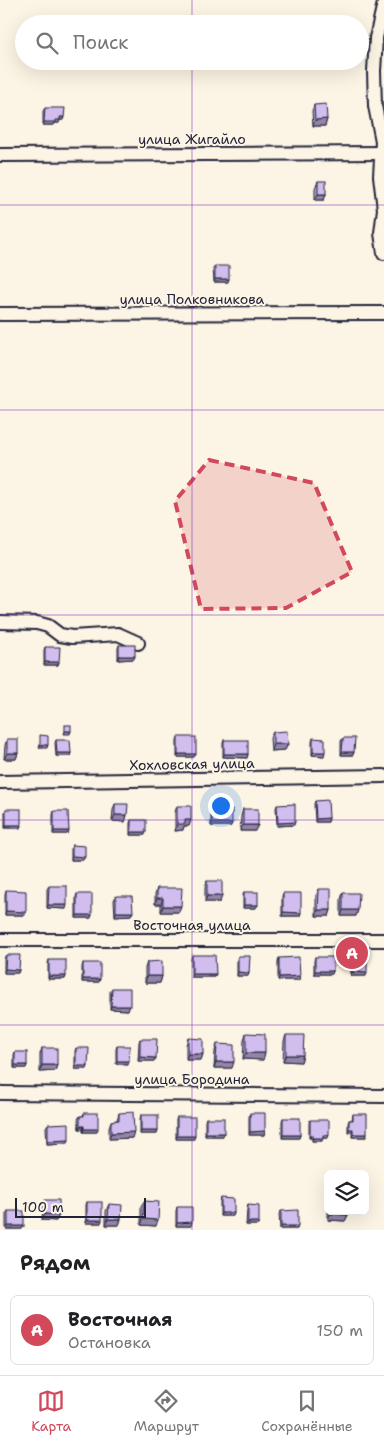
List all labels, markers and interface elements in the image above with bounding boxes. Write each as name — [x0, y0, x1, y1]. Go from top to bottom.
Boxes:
search box — [15, 15, 369, 70]
icon: search — [33, 29, 61, 57]
text: Поиск — [73, 30, 128, 55]
street label: улица Жигайло — [138, 130, 246, 148]
street label: улица Полковникова — [120, 290, 265, 308]
street label: Хохловская улица — [129, 754, 255, 774]
your location — [208, 793, 234, 819]
street label: Восточная улица — [133, 916, 251, 934]
pin: A — [336, 934, 368, 972]
street label: улица Бородина — [134, 1070, 250, 1088]
map controls — [324, 1170, 369, 1215]
button: layers — [324, 1170, 369, 1215]
scale bar — [15, 1195, 146, 1218]
text: 100 m — [22, 1198, 64, 1216]
text: Рядом — [20, 1249, 90, 1277]
text: Восточная — [68, 1307, 173, 1332]
text: A — [31, 1320, 43, 1341]
text: 150 m — [316, 1320, 363, 1341]
text: Остановка — [68, 1332, 151, 1353]
tab: Карта — [31, 1387, 71, 1435]
tab: Маршрут — [134, 1387, 199, 1435]
tab: Сохранённые — [261, 1387, 353, 1435]

